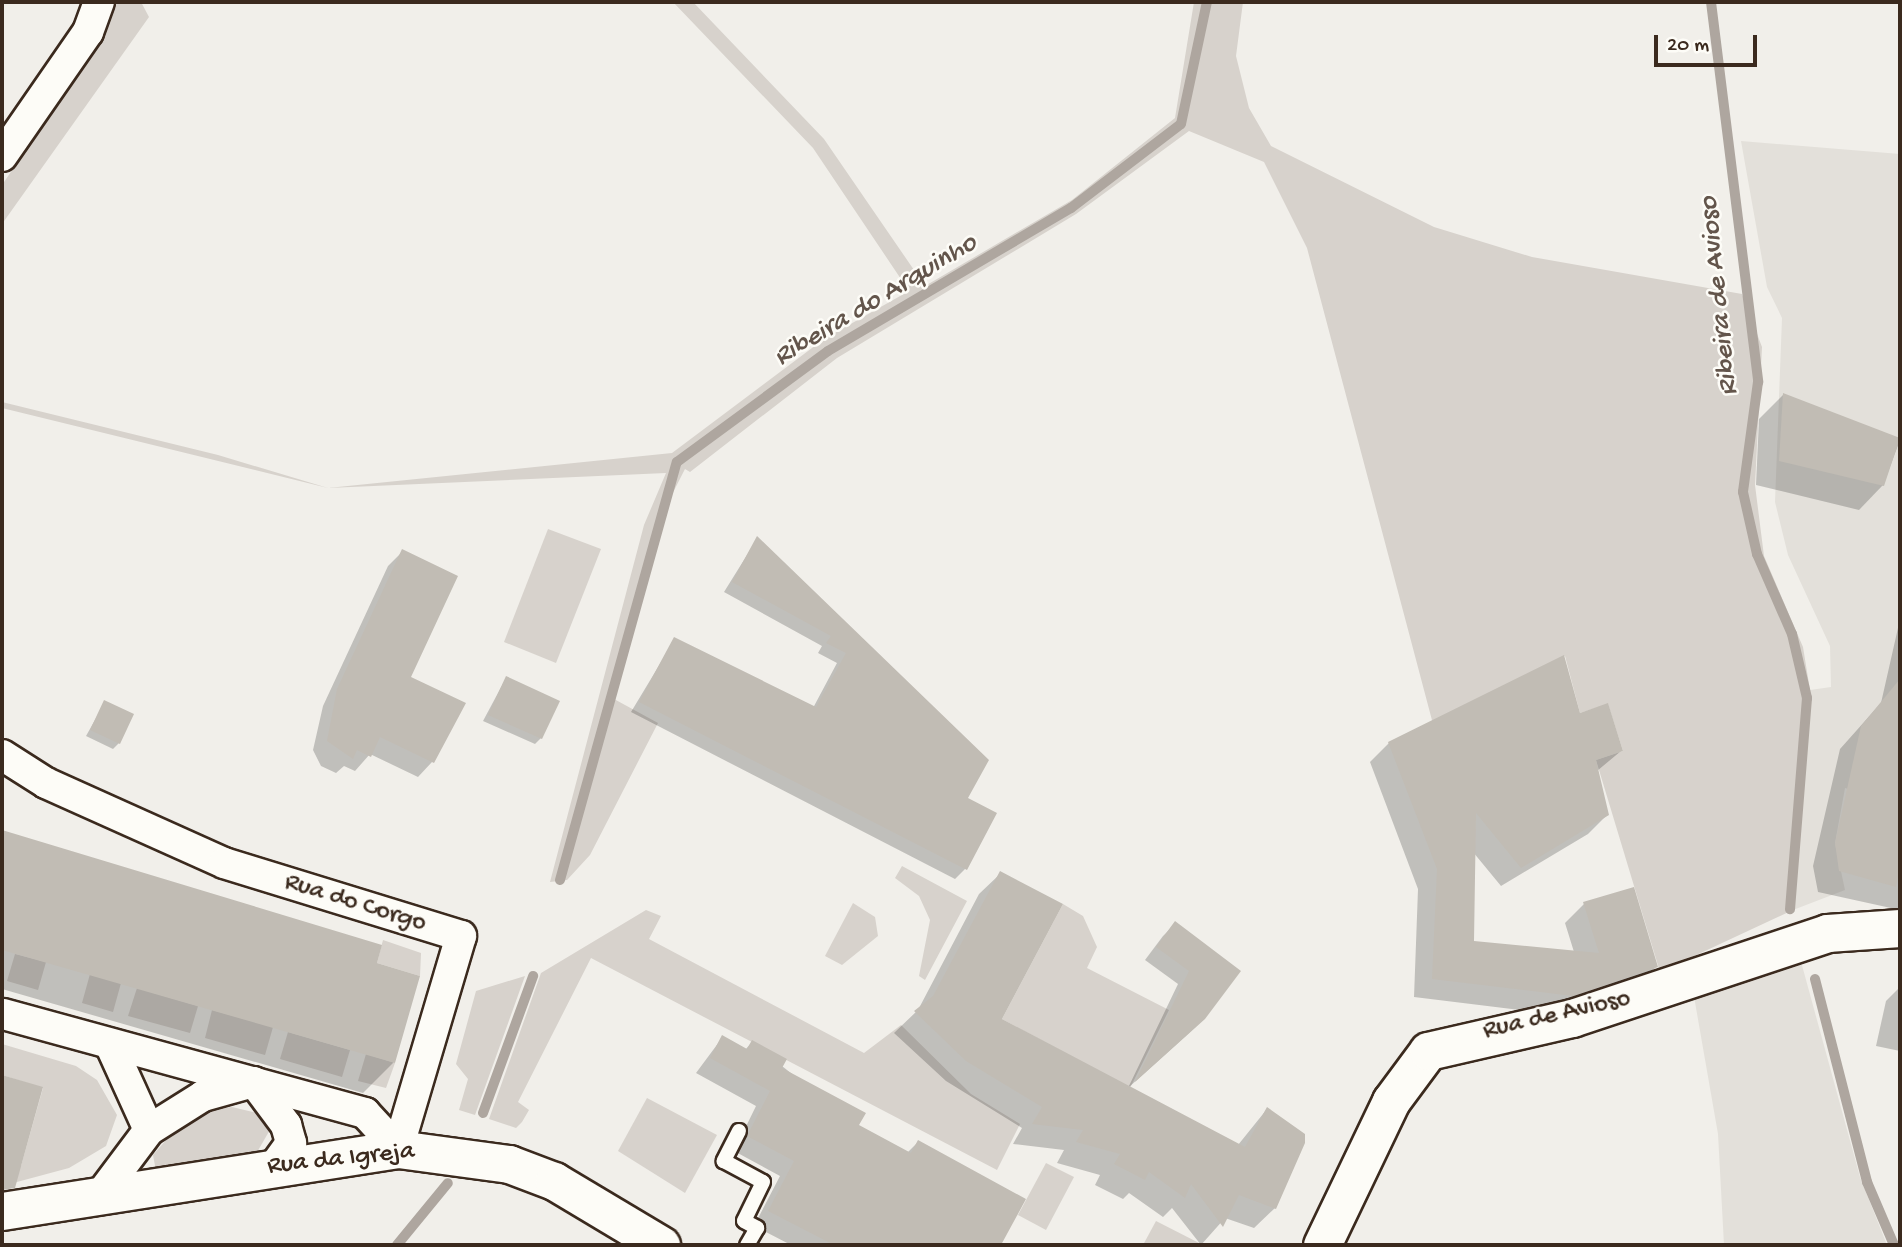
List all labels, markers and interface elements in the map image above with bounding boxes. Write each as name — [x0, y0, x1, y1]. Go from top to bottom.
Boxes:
scale bar — [1657, 21, 1760, 65]
text: 20 m — [1667, 34, 1709, 59]
water label: Ribeira de Avioso — [1693, 195, 1747, 397]
water label: Ribeira do Arquinho — [768, 227, 984, 375]
street label: Rua do Corgo — [280, 868, 430, 940]
street label: Rua de Avioso — [1480, 984, 1634, 1048]
street label: Rua da Igreja — [266, 1137, 416, 1183]

